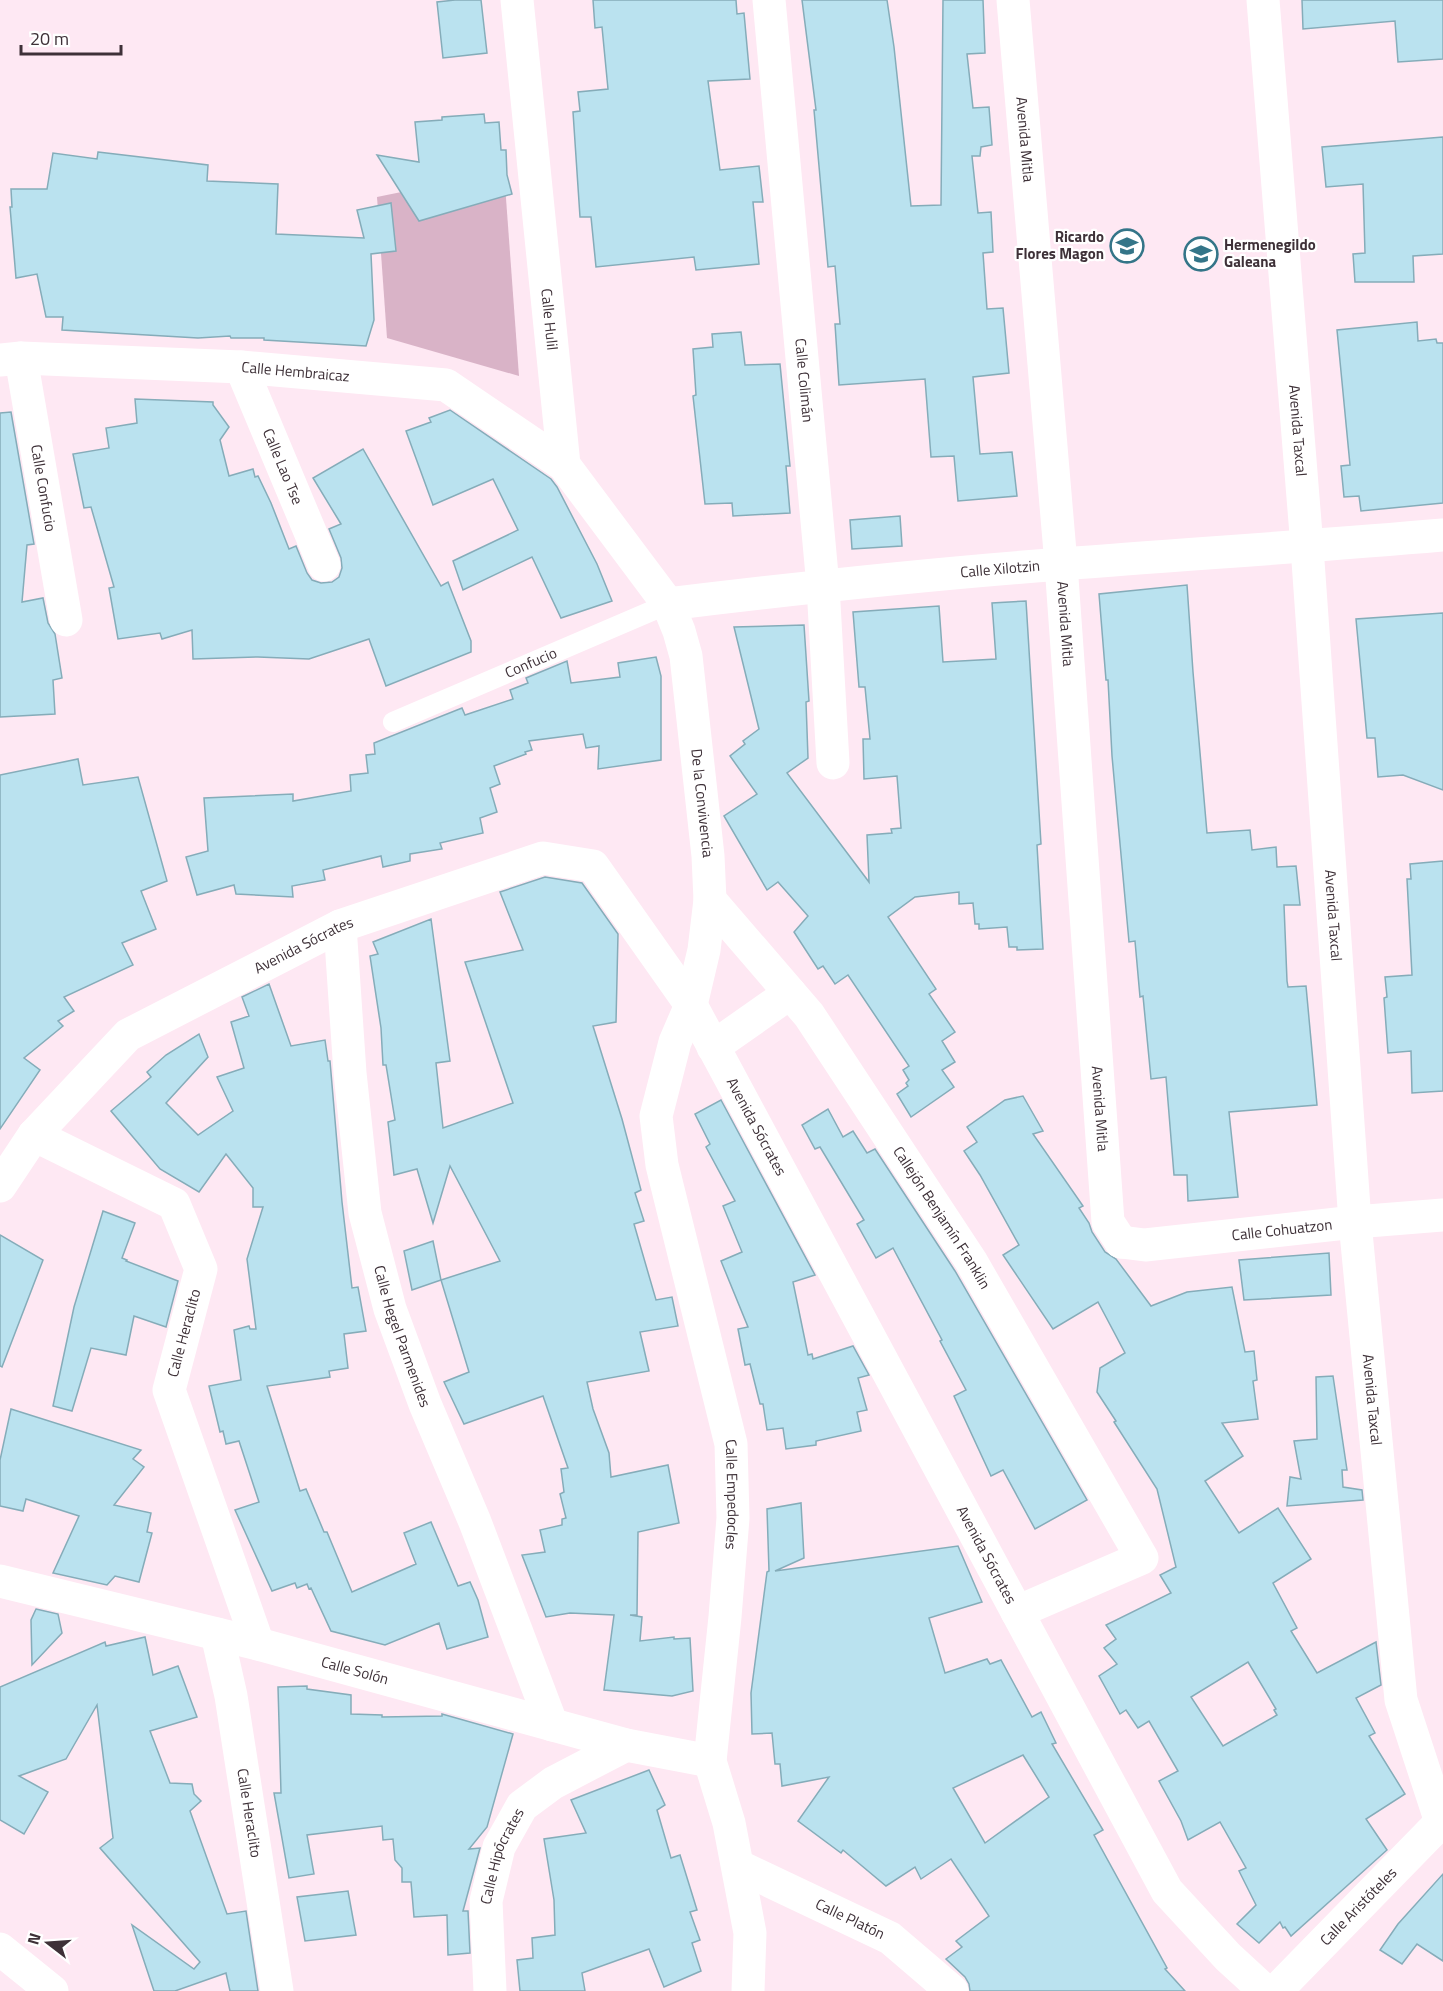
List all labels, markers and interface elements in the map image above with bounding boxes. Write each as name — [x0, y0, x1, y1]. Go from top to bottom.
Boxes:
scale bar — [21, 18, 122, 56]
text: 20 m — [30, 25, 69, 52]
street label: Avenida Mitla — [1010, 96, 1041, 184]
place label: Ricardo Flores Magon — [1016, 225, 1104, 265]
school or university icon: Ricardo Flores Magon — [1109, 228, 1145, 264]
place label: Hermenegildo Galeana — [1224, 233, 1316, 273]
school or university icon: Hermenegildo Galeana — [1183, 236, 1219, 272]
street label: Calle Hulil — [535, 287, 564, 351]
street label: Calle Colimán — [789, 337, 820, 423]
street label: Calle Hembraicaz — [241, 355, 351, 388]
street label: Avenida Taxcal — [1283, 384, 1313, 477]
street label: Calle Lao Tse — [257, 425, 309, 508]
street label: Calle Confucio — [25, 443, 63, 534]
street label: Calle Xilotzin — [959, 554, 1041, 583]
street label: Avenida Mitla — [1051, 580, 1080, 668]
street label: Confucio — [501, 641, 560, 684]
street label: De la Convivencia — [685, 747, 720, 859]
street label: Avenida Taxcal — [1319, 869, 1348, 962]
street label: Avenida Sócrates — [250, 910, 356, 979]
street label: Avenida Mitla — [1086, 1065, 1115, 1153]
street label: Avenida Sócrates — [721, 1073, 793, 1180]
street label: Callejón Benjamín Franklin — [887, 1141, 997, 1293]
street label: Calle Cohuatzon — [1230, 1213, 1333, 1246]
street label: Calle Hegel Parmenides — [368, 1263, 437, 1410]
street label: Calle Heraclito — [161, 1286, 206, 1379]
street label: Avenida Taxcal — [1357, 1353, 1388, 1446]
street label: Calle Empedocles — [719, 1437, 745, 1551]
street label: Avenida Sócrates — [951, 1501, 1023, 1608]
street label: Calle Solón — [319, 1650, 391, 1690]
street label: Calle Heraclito — [231, 1767, 268, 1859]
street label: Calle Hipócrates — [474, 1803, 530, 1907]
street label: Calle Aristóteles — [1314, 1862, 1402, 1951]
street label: Calle Platón — [812, 1892, 889, 1945]
north arrow — [18, 1913, 78, 1973]
text: N — [21, 1930, 47, 1947]

